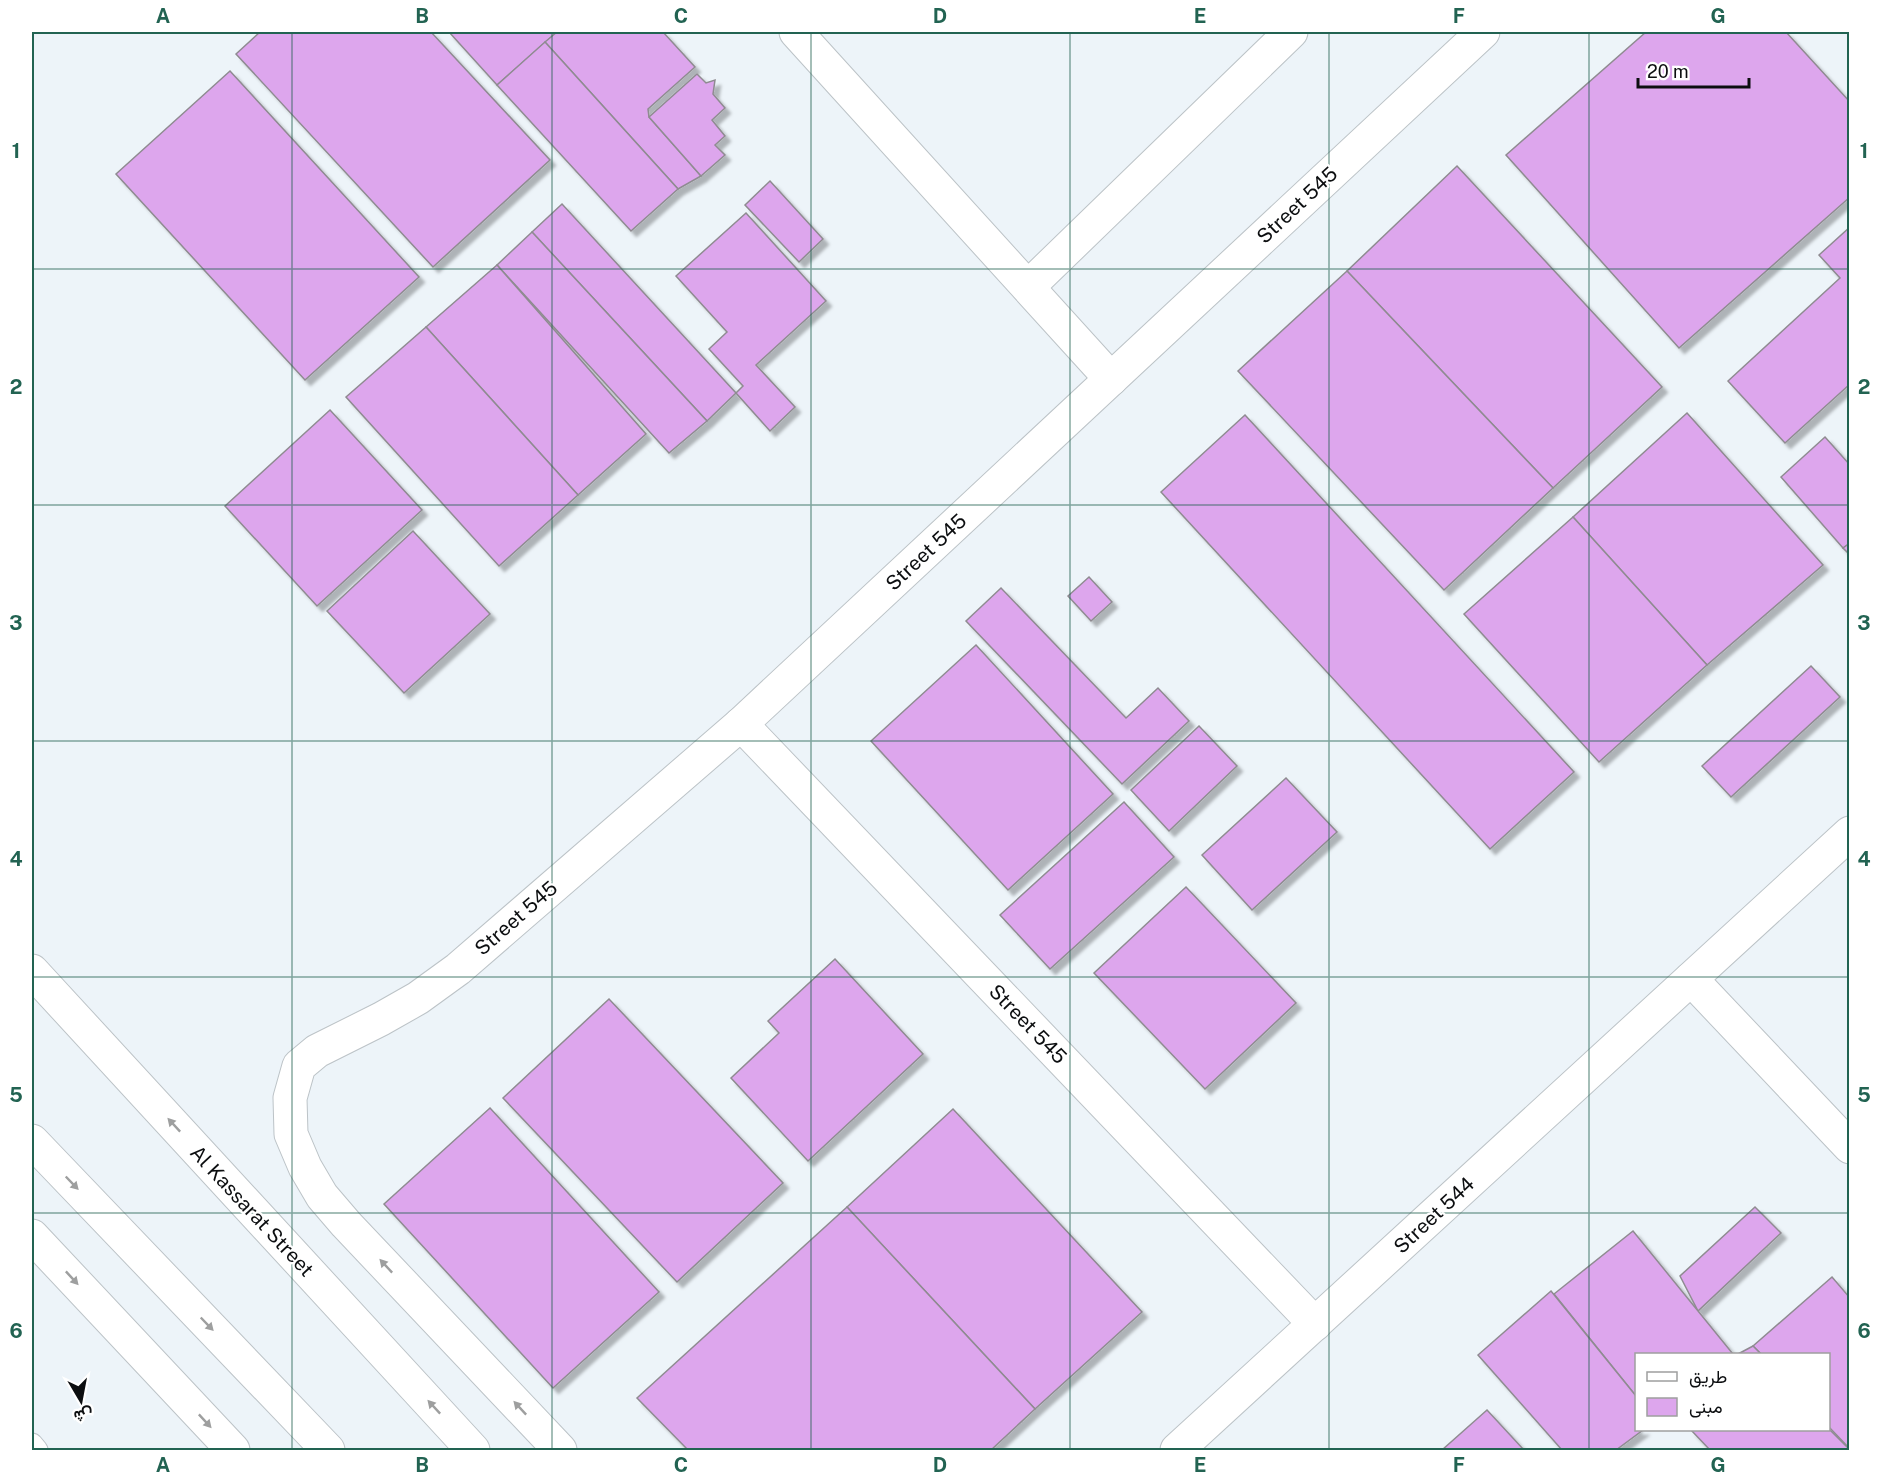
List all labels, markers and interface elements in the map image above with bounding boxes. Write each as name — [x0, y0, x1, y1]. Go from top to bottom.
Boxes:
text: A — [156, 4, 170, 28]
text: B — [415, 4, 429, 28]
text: C — [674, 4, 688, 28]
text: D — [933, 4, 947, 28]
text: E — [1194, 4, 1206, 28]
text: F — [1453, 4, 1465, 28]
text: G — [1710, 4, 1726, 28]
scale bar — [1638, 51, 1749, 89]
text: 20 m — [1647, 61, 1689, 82]
text: 1 — [12, 139, 20, 163]
text: 1 — [1860, 139, 1868, 163]
street label: Street 545 — [1252, 162, 1342, 248]
text: 2 — [10, 375, 22, 399]
text: 2 — [1858, 375, 1870, 399]
street label: Street 545 — [881, 509, 971, 595]
text: 3 — [9, 611, 23, 635]
text: 3 — [1857, 611, 1871, 635]
text: 4 — [9, 847, 23, 871]
text: 4 — [1857, 847, 1871, 871]
street label: Street 545 — [470, 876, 562, 960]
street label: Street 545 — [984, 979, 1072, 1069]
text: 5 — [9, 1083, 23, 1107]
text: 5 — [1857, 1083, 1871, 1107]
one-way arrow — [167, 1118, 181, 1132]
street label: Al Kassarat Street — [185, 1141, 319, 1281]
street label: Street 544 — [1389, 1172, 1479, 1258]
one-way arrow — [65, 1176, 79, 1191]
one-way arrow — [379, 1259, 393, 1274]
one-way arrow — [64, 1271, 78, 1285]
one-way arrow — [200, 1317, 214, 1332]
text: 6 — [9, 1319, 23, 1343]
text: 6 — [1857, 1319, 1871, 1343]
legend — [1635, 1353, 1830, 1431]
text: طريق — [1689, 1366, 1727, 1388]
north arrow — [51, 1371, 111, 1431]
text: مبنى — [1689, 1396, 1723, 1418]
one-way arrow — [427, 1400, 441, 1415]
one-way arrow — [514, 1401, 527, 1416]
text: ش — [72, 1404, 95, 1426]
one-way arrow — [198, 1413, 212, 1428]
text: A — [156, 1453, 170, 1477]
text: B — [415, 1453, 429, 1477]
text: C — [674, 1453, 688, 1477]
text: D — [933, 1453, 947, 1477]
text: E — [1194, 1453, 1206, 1477]
text: F — [1453, 1453, 1465, 1477]
text: G — [1710, 1453, 1726, 1477]

